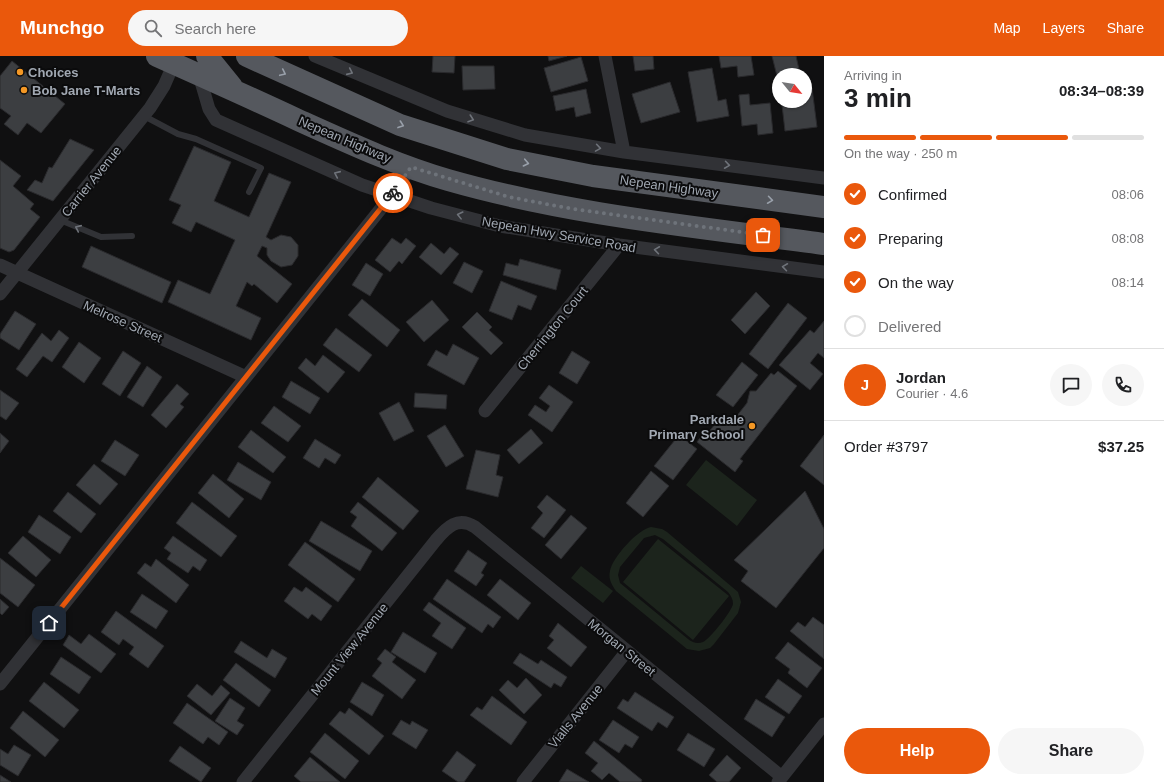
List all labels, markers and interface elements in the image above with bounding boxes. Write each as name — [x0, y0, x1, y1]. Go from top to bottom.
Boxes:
search box — [128, 10, 408, 46]
text: Munchgo — [20, 17, 104, 38]
icon: search — [142, 17, 164, 39]
text: Search here — [174, 20, 256, 37]
text: Map — [993, 20, 1021, 36]
text: Layers — [1043, 20, 1085, 36]
text: Share — [1107, 20, 1144, 36]
place label: Choices — [28, 65, 79, 80]
marker: Choices — [15, 67, 25, 77]
one-way arrow — [346, 67, 354, 75]
one-way arrow — [278, 68, 286, 76]
north arrow — [772, 68, 812, 108]
map controls — [772, 68, 812, 108]
text: Arriving in — [844, 68, 902, 83]
text: 08:34–08:39 — [1059, 82, 1144, 99]
place label: Bob Jane T-Marts — [32, 83, 140, 98]
text: 3 min — [844, 83, 912, 113]
marker: Bob Jane T-Marts — [19, 85, 29, 95]
street label: Nepean Highway — [296, 113, 394, 166]
one-way arrow — [468, 115, 475, 123]
one-way arrow — [398, 121, 405, 129]
street label: Carrier Avenue — [58, 143, 124, 220]
one-way arrow — [595, 143, 601, 152]
text: On the way · 250 m — [844, 146, 957, 161]
one-way arrow — [522, 159, 529, 167]
one-way arrow — [724, 160, 730, 169]
one-way arrow — [333, 171, 341, 179]
street label: Nepean Highway — [619, 172, 719, 201]
courier — [373, 173, 413, 213]
icon: bike — [382, 182, 404, 204]
icon: check — [844, 183, 866, 205]
text: Confirmed — [878, 186, 947, 203]
text: 08:06 — [1111, 187, 1144, 202]
one-way arrow — [767, 195, 773, 204]
one-way arrow — [457, 211, 464, 220]
street label: Nepean Hwy Service Road — [481, 214, 637, 255]
pin — [746, 218, 780, 252]
icon: bag — [752, 224, 774, 246]
one-way arrow — [75, 225, 82, 233]
icon: check — [844, 227, 866, 249]
text: Preparing — [878, 230, 943, 247]
text: 08:08 — [1111, 231, 1144, 246]
one-way arrow — [653, 246, 660, 255]
one-way arrow — [782, 263, 788, 272]
icon: check — [844, 271, 866, 293]
text: On the way — [878, 274, 954, 291]
text: 08:14 — [1111, 275, 1144, 290]
street label: Cherrington Court — [514, 283, 591, 373]
street label: Melrose Street — [81, 297, 165, 346]
text: Delivered — [878, 318, 941, 335]
button: chat — [1050, 364, 1092, 406]
button: phone — [1102, 364, 1144, 406]
text: Jordan — [896, 369, 946, 386]
text: J — [861, 376, 869, 393]
text: Courier · 4.6 — [896, 386, 968, 401]
place label: Parkdale Primary School — [649, 412, 744, 442]
marker: Parkdale Primary School — [747, 421, 757, 431]
text: Order #3797 — [844, 438, 928, 455]
text: $37.25 — [1098, 438, 1144, 455]
street label: Mount View Avenue — [308, 600, 391, 699]
pin — [32, 606, 66, 640]
icon: home — [38, 612, 60, 634]
street label: Morgan Street — [585, 616, 659, 679]
street label: Vialls Avenue — [545, 681, 606, 751]
button: Help — [844, 728, 990, 774]
button: Share — [998, 728, 1144, 774]

